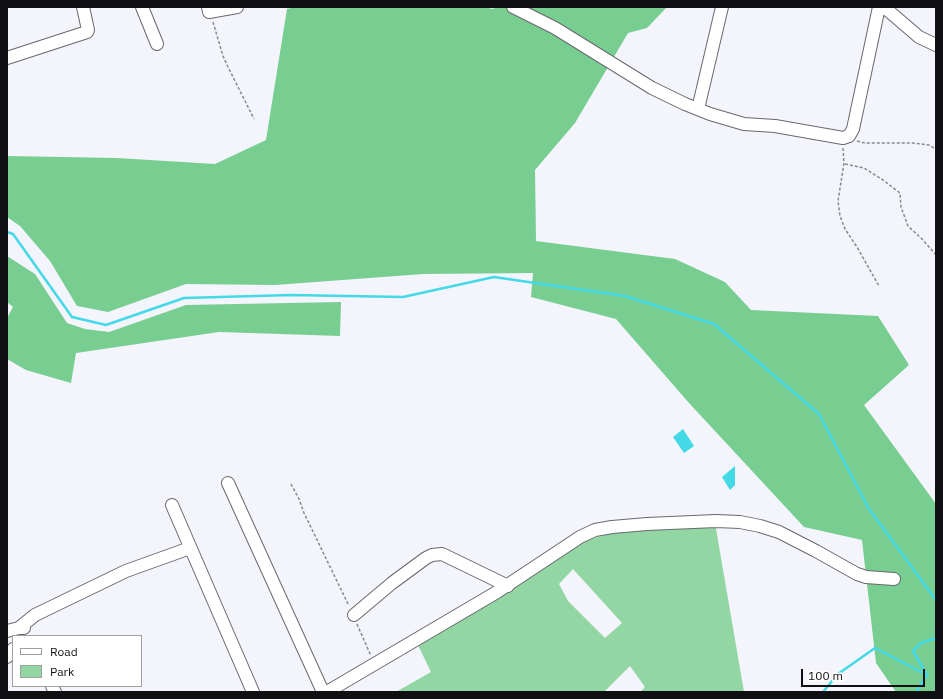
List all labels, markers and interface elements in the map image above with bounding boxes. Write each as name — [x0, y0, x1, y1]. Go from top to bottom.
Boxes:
legend — [12, 635, 142, 687]
text: Road — [50, 644, 78, 659]
scale bar — [803, 661, 927, 687]
text: Park — [50, 664, 74, 679]
text: 100 m — [808, 668, 843, 683]

